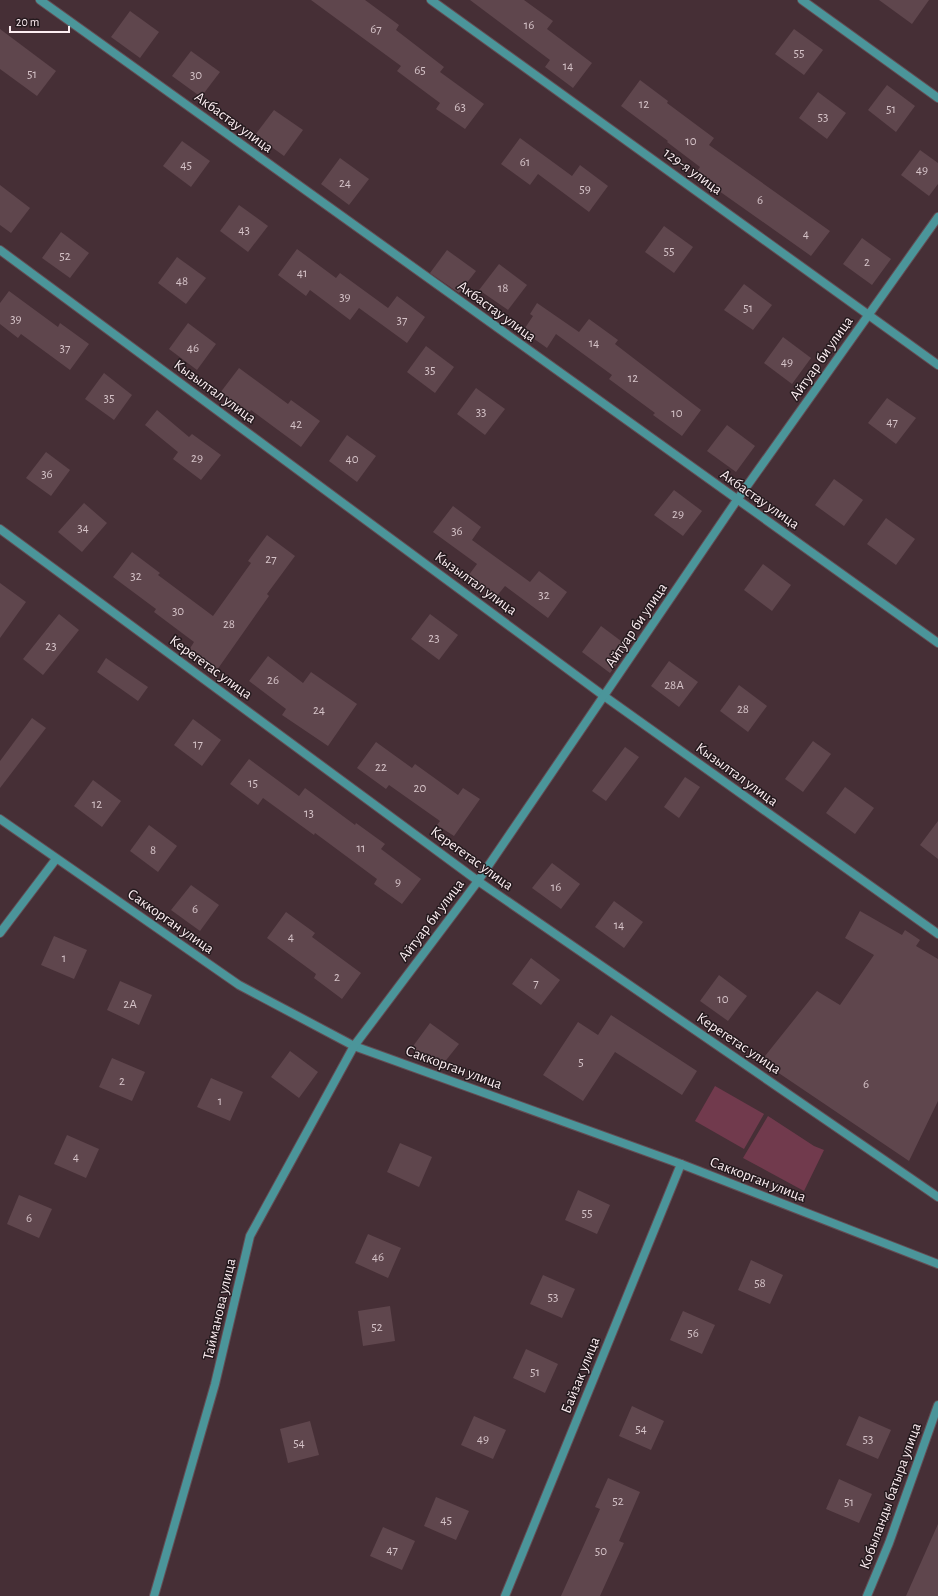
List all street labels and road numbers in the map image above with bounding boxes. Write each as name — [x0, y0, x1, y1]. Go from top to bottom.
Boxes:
street label: Акбастау улица — [192, 89, 276, 156]
street label: 129-я улица — [661, 145, 725, 198]
street label: Акбастау улица — [455, 278, 539, 345]
street label: Айтуар би улица — [787, 314, 856, 403]
street label: Кызылтал улица — [171, 357, 259, 426]
street label: Акбастау улица — [717, 467, 802, 532]
street label: Кызылтал улица — [432, 549, 520, 618]
street label: Айтуар би улица — [603, 580, 670, 670]
street label: Керегетас улица — [167, 633, 255, 702]
street label: Кызылтал улица — [693, 740, 781, 809]
street label: Керегетас улица — [428, 824, 516, 893]
street label: Айтуар би улица — [396, 876, 467, 964]
street label: Саккорган улица — [125, 886, 217, 957]
street label: Керегетас улица — [694, 1010, 784, 1077]
street label: Саккорган улица — [404, 1043, 504, 1092]
street label: Саккорган улица — [708, 1154, 808, 1205]
street label: Тайманова улица — [201, 1257, 238, 1361]
street label: Байзак улица — [558, 1335, 603, 1416]
street label: Кобыланды батыра улица — [857, 1421, 924, 1571]

